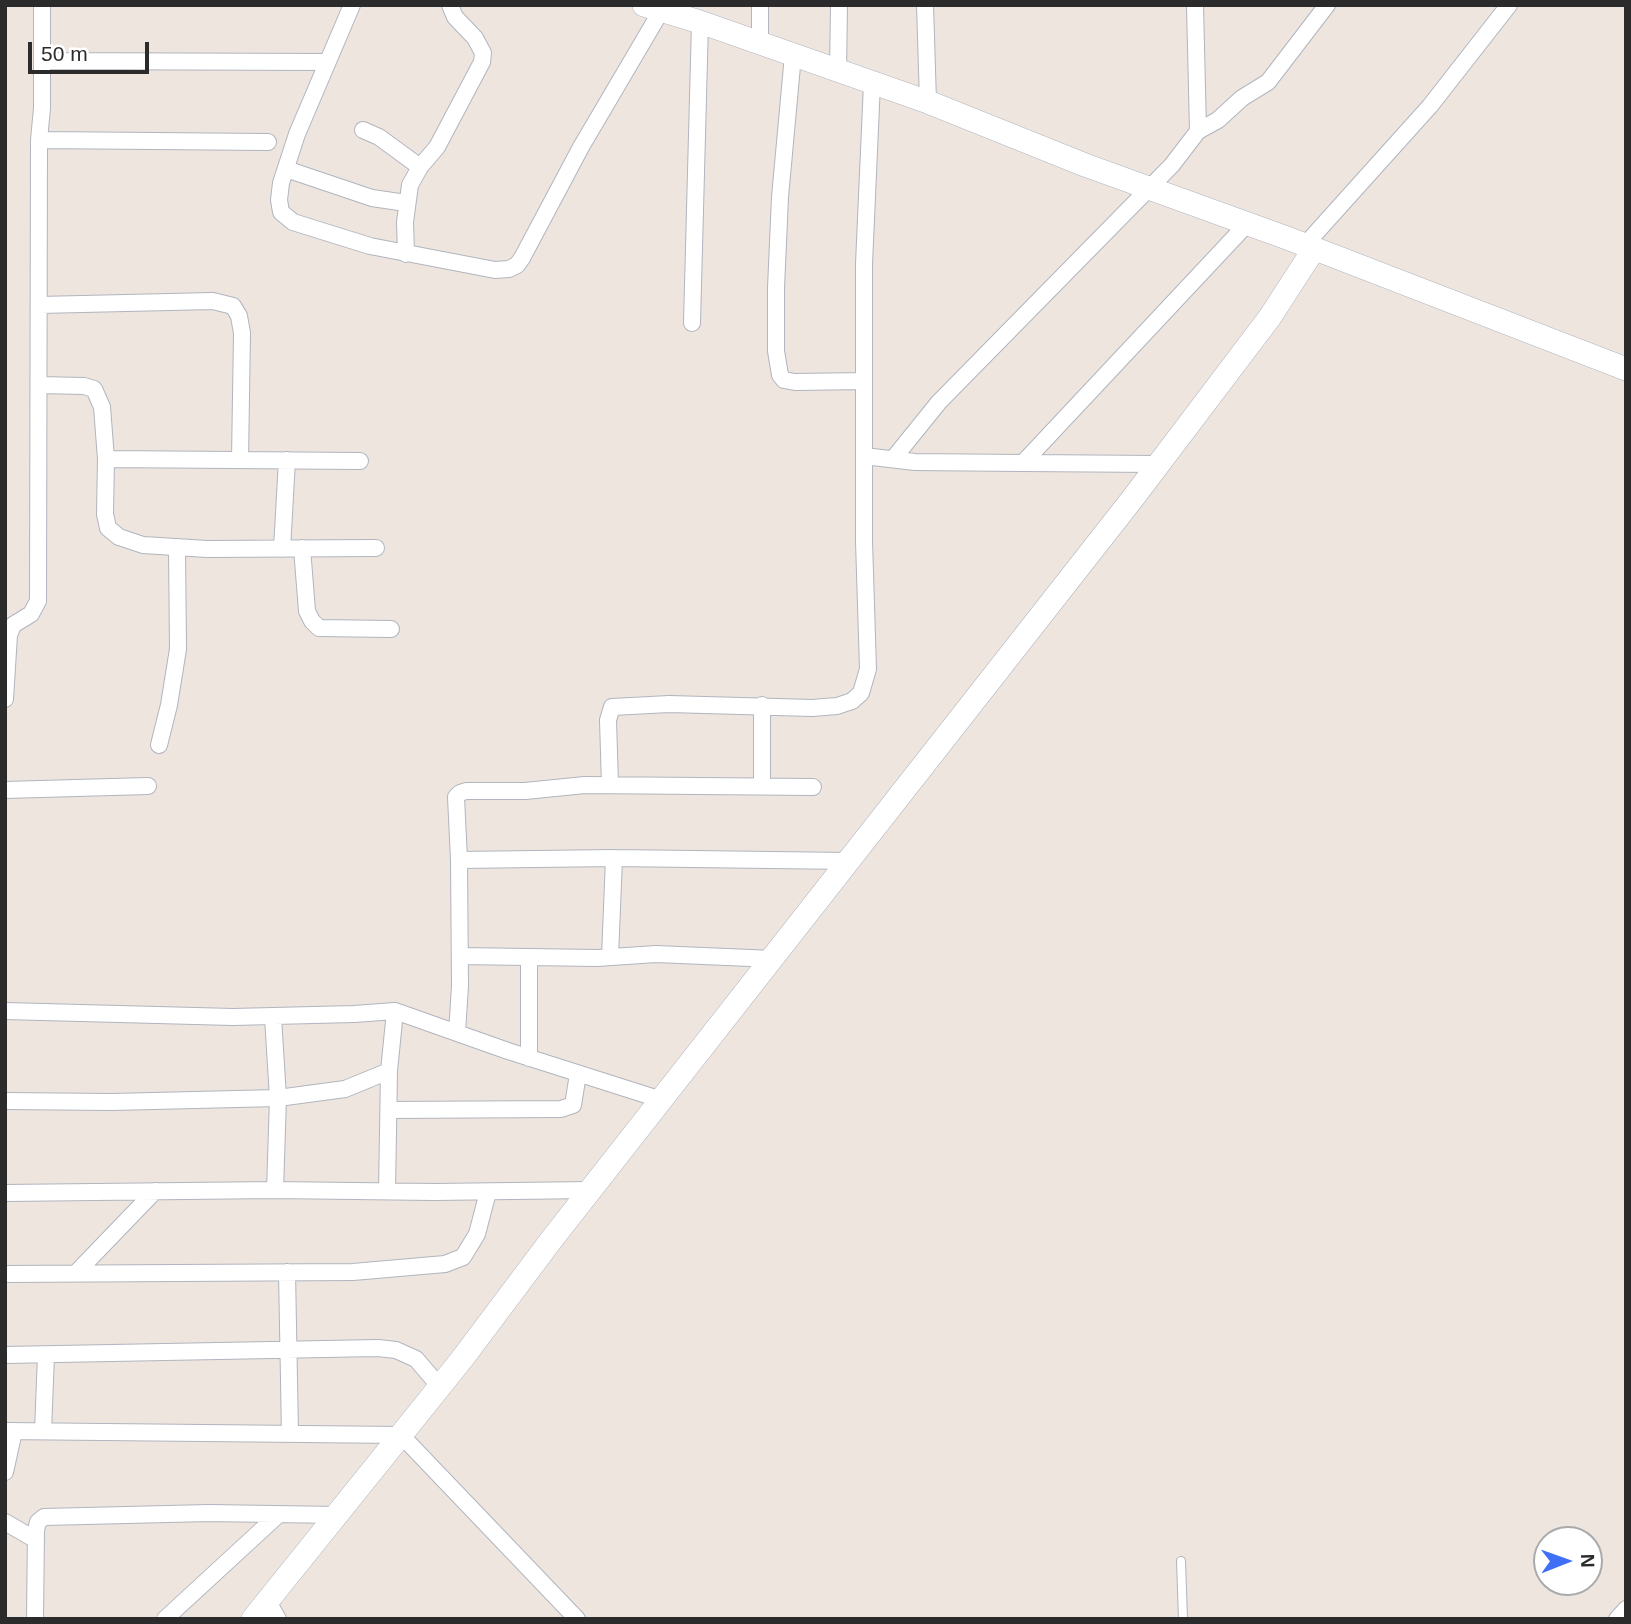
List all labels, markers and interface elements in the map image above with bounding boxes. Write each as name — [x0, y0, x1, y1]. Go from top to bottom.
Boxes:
scale bar — [32, 28, 152, 72]
text: 50 m — [41, 42, 88, 65]
north arrow — [1533, 1526, 1603, 1596]
text: N — [1577, 1554, 1598, 1568]

